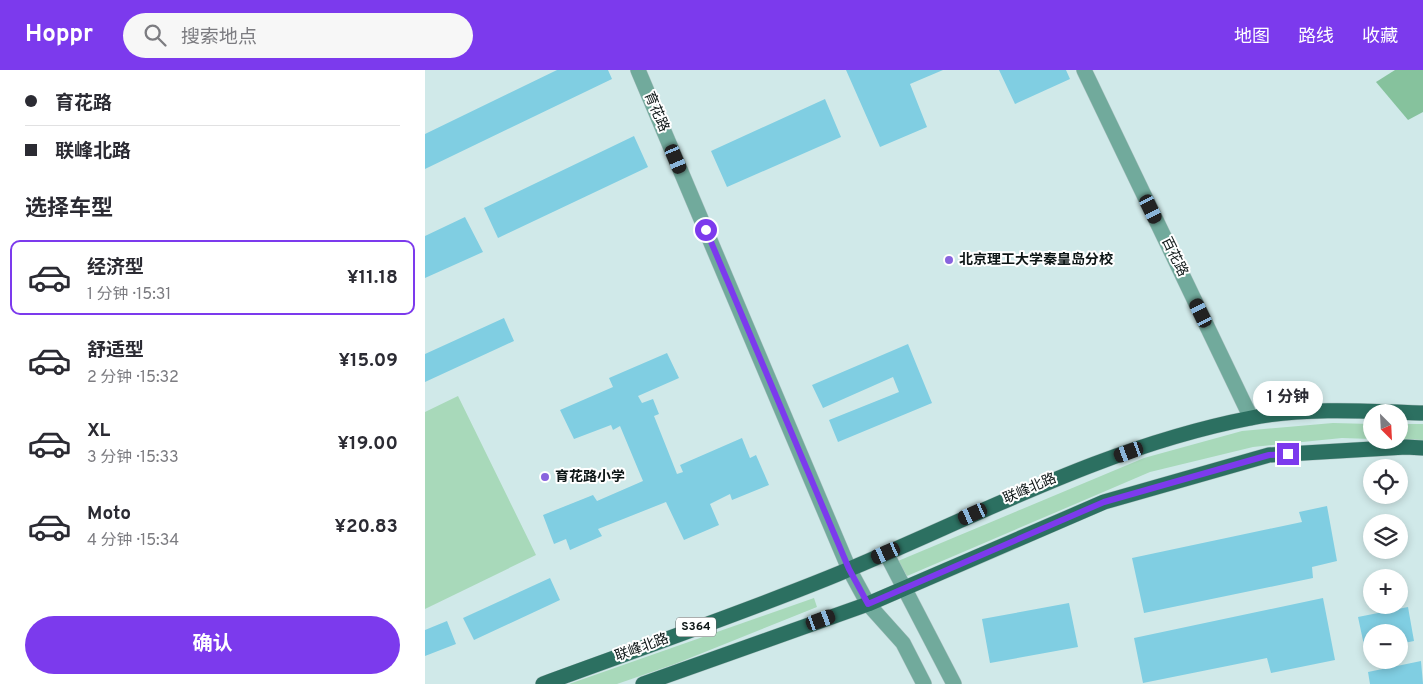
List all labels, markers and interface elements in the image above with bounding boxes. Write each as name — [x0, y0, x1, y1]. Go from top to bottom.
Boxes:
search box — [123, 13, 473, 58]
text: Hoppr — [25, 20, 93, 50]
icon: search — [141, 21, 169, 49]
text: 搜索地点 — [181, 26, 257, 50]
text: 地图 — [1234, 26, 1270, 49]
text: 路线 — [1298, 26, 1334, 49]
text: 收藏 — [1362, 26, 1398, 49]
street label: 育花路 — [640, 89, 672, 135]
text: 育花路 — [55, 92, 112, 116]
text: 联峰北路 — [55, 140, 131, 164]
car — [663, 142, 688, 176]
car — [1137, 192, 1164, 226]
text: 选择车型 — [25, 196, 113, 223]
route start — [695, 219, 717, 241]
street label: 百花路 — [1157, 234, 1191, 280]
place label: 北京理工大学秦皇岛分校 — [959, 251, 1113, 269]
marker: 北京理工大学秦皇岛分校 — [943, 254, 955, 266]
icon: car — [27, 255, 72, 300]
text: 经济型 — [87, 256, 144, 280]
text: ¥11.18 — [347, 266, 398, 290]
text: 1 分钟 · 15:31 — [87, 285, 171, 305]
car — [1187, 296, 1214, 330]
icon: car — [27, 338, 72, 383]
text: 舒适型 — [87, 339, 144, 363]
text: ¥15.09 — [338, 349, 398, 373]
text: 2 分钟 · 15:32 — [87, 368, 179, 388]
callout: 1 分钟 — [1253, 382, 1323, 416]
text: 1 分钟 — [1267, 388, 1309, 408]
north arrow — [1363, 404, 1407, 449]
map controls — [1363, 404, 1408, 669]
text: XL — [87, 419, 110, 443]
icon: car — [27, 421, 72, 466]
text: ¥19.00 — [338, 432, 398, 456]
car — [1112, 440, 1145, 464]
route end — [1277, 443, 1299, 465]
text: 3 分钟 · 15:33 — [87, 448, 179, 468]
button: locate — [1363, 459, 1408, 504]
place label: 育花路小学 — [555, 469, 625, 486]
street label: 联峰北路 — [1001, 469, 1059, 508]
marker: 育花路小学 — [539, 471, 551, 483]
car — [956, 501, 989, 527]
text: Moto — [87, 502, 131, 526]
icon: car — [27, 504, 72, 549]
button: layers — [1363, 514, 1408, 559]
text: ¥20.83 — [334, 515, 398, 539]
text: 4 分钟 · 15:34 — [87, 531, 179, 551]
car — [869, 540, 902, 566]
button: + — [1363, 569, 1408, 614]
car — [804, 608, 837, 632]
button: 确认 — [25, 616, 400, 674]
road number: S364 — [676, 618, 716, 636]
button: − — [1363, 624, 1408, 669]
street label: 联峰北路 — [612, 629, 671, 666]

